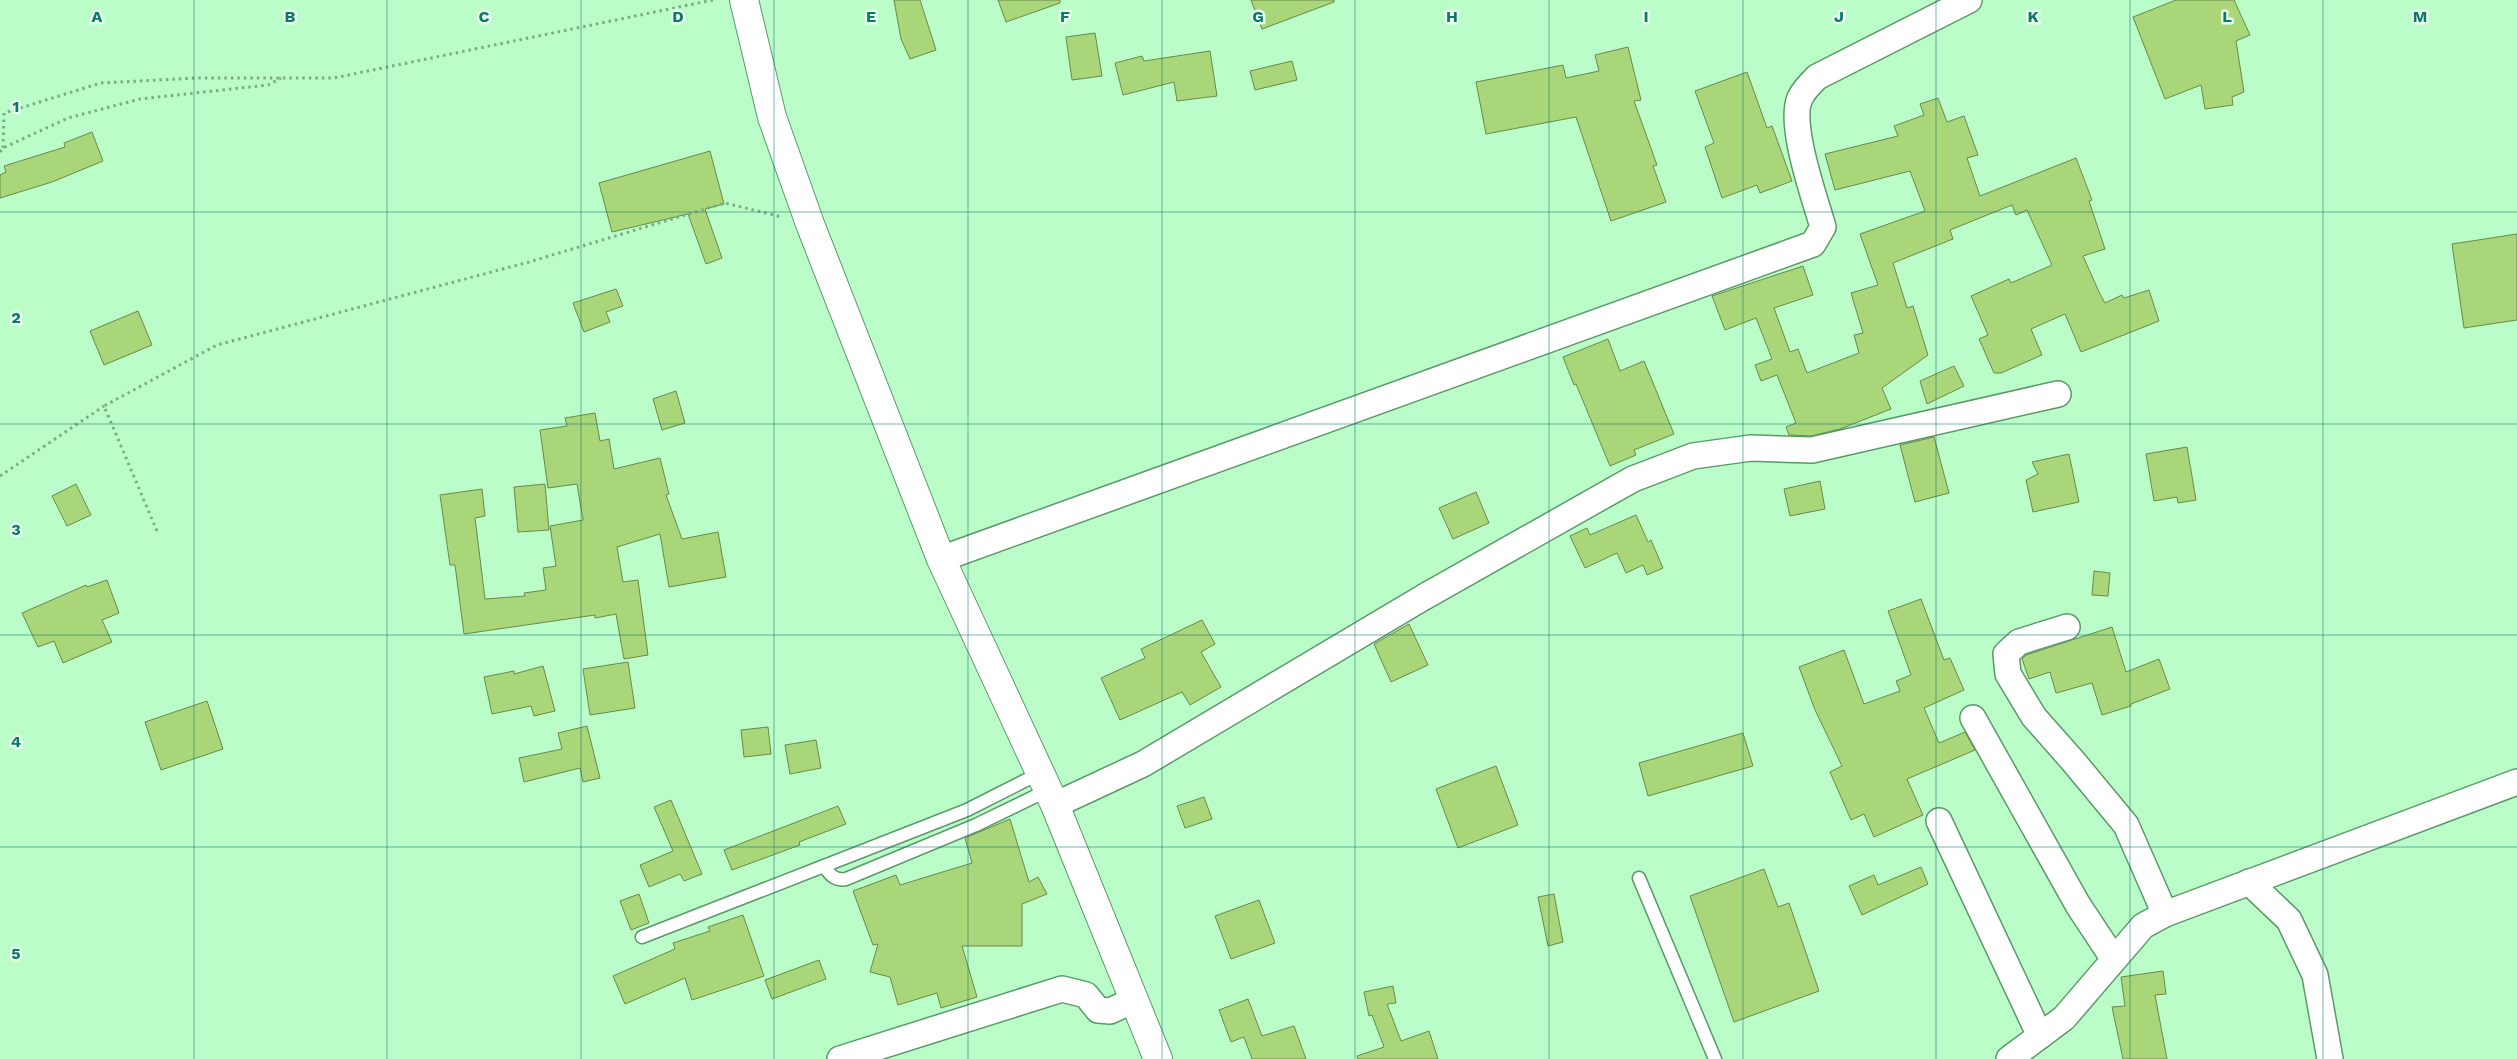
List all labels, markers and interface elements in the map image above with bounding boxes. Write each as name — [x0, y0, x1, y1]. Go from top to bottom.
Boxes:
text: A — [92, 7, 103, 26]
text: B — [285, 7, 296, 26]
text: C — [479, 7, 490, 26]
text: D — [672, 7, 684, 26]
text: E — [866, 7, 876, 26]
text: F — [1060, 7, 1070, 26]
text: G — [1252, 7, 1264, 26]
text: H — [1446, 7, 1458, 26]
text: I — [1643, 7, 1649, 26]
text: J — [1834, 7, 1844, 26]
text: K — [2027, 7, 2039, 26]
text: L — [2222, 7, 2232, 26]
text: M — [2413, 7, 2427, 26]
text: 1 — [13, 97, 19, 116]
text: 2 — [11, 308, 21, 327]
text: 3 — [11, 520, 21, 539]
text: 4 — [11, 732, 21, 751]
text: 5 — [11, 944, 21, 963]

